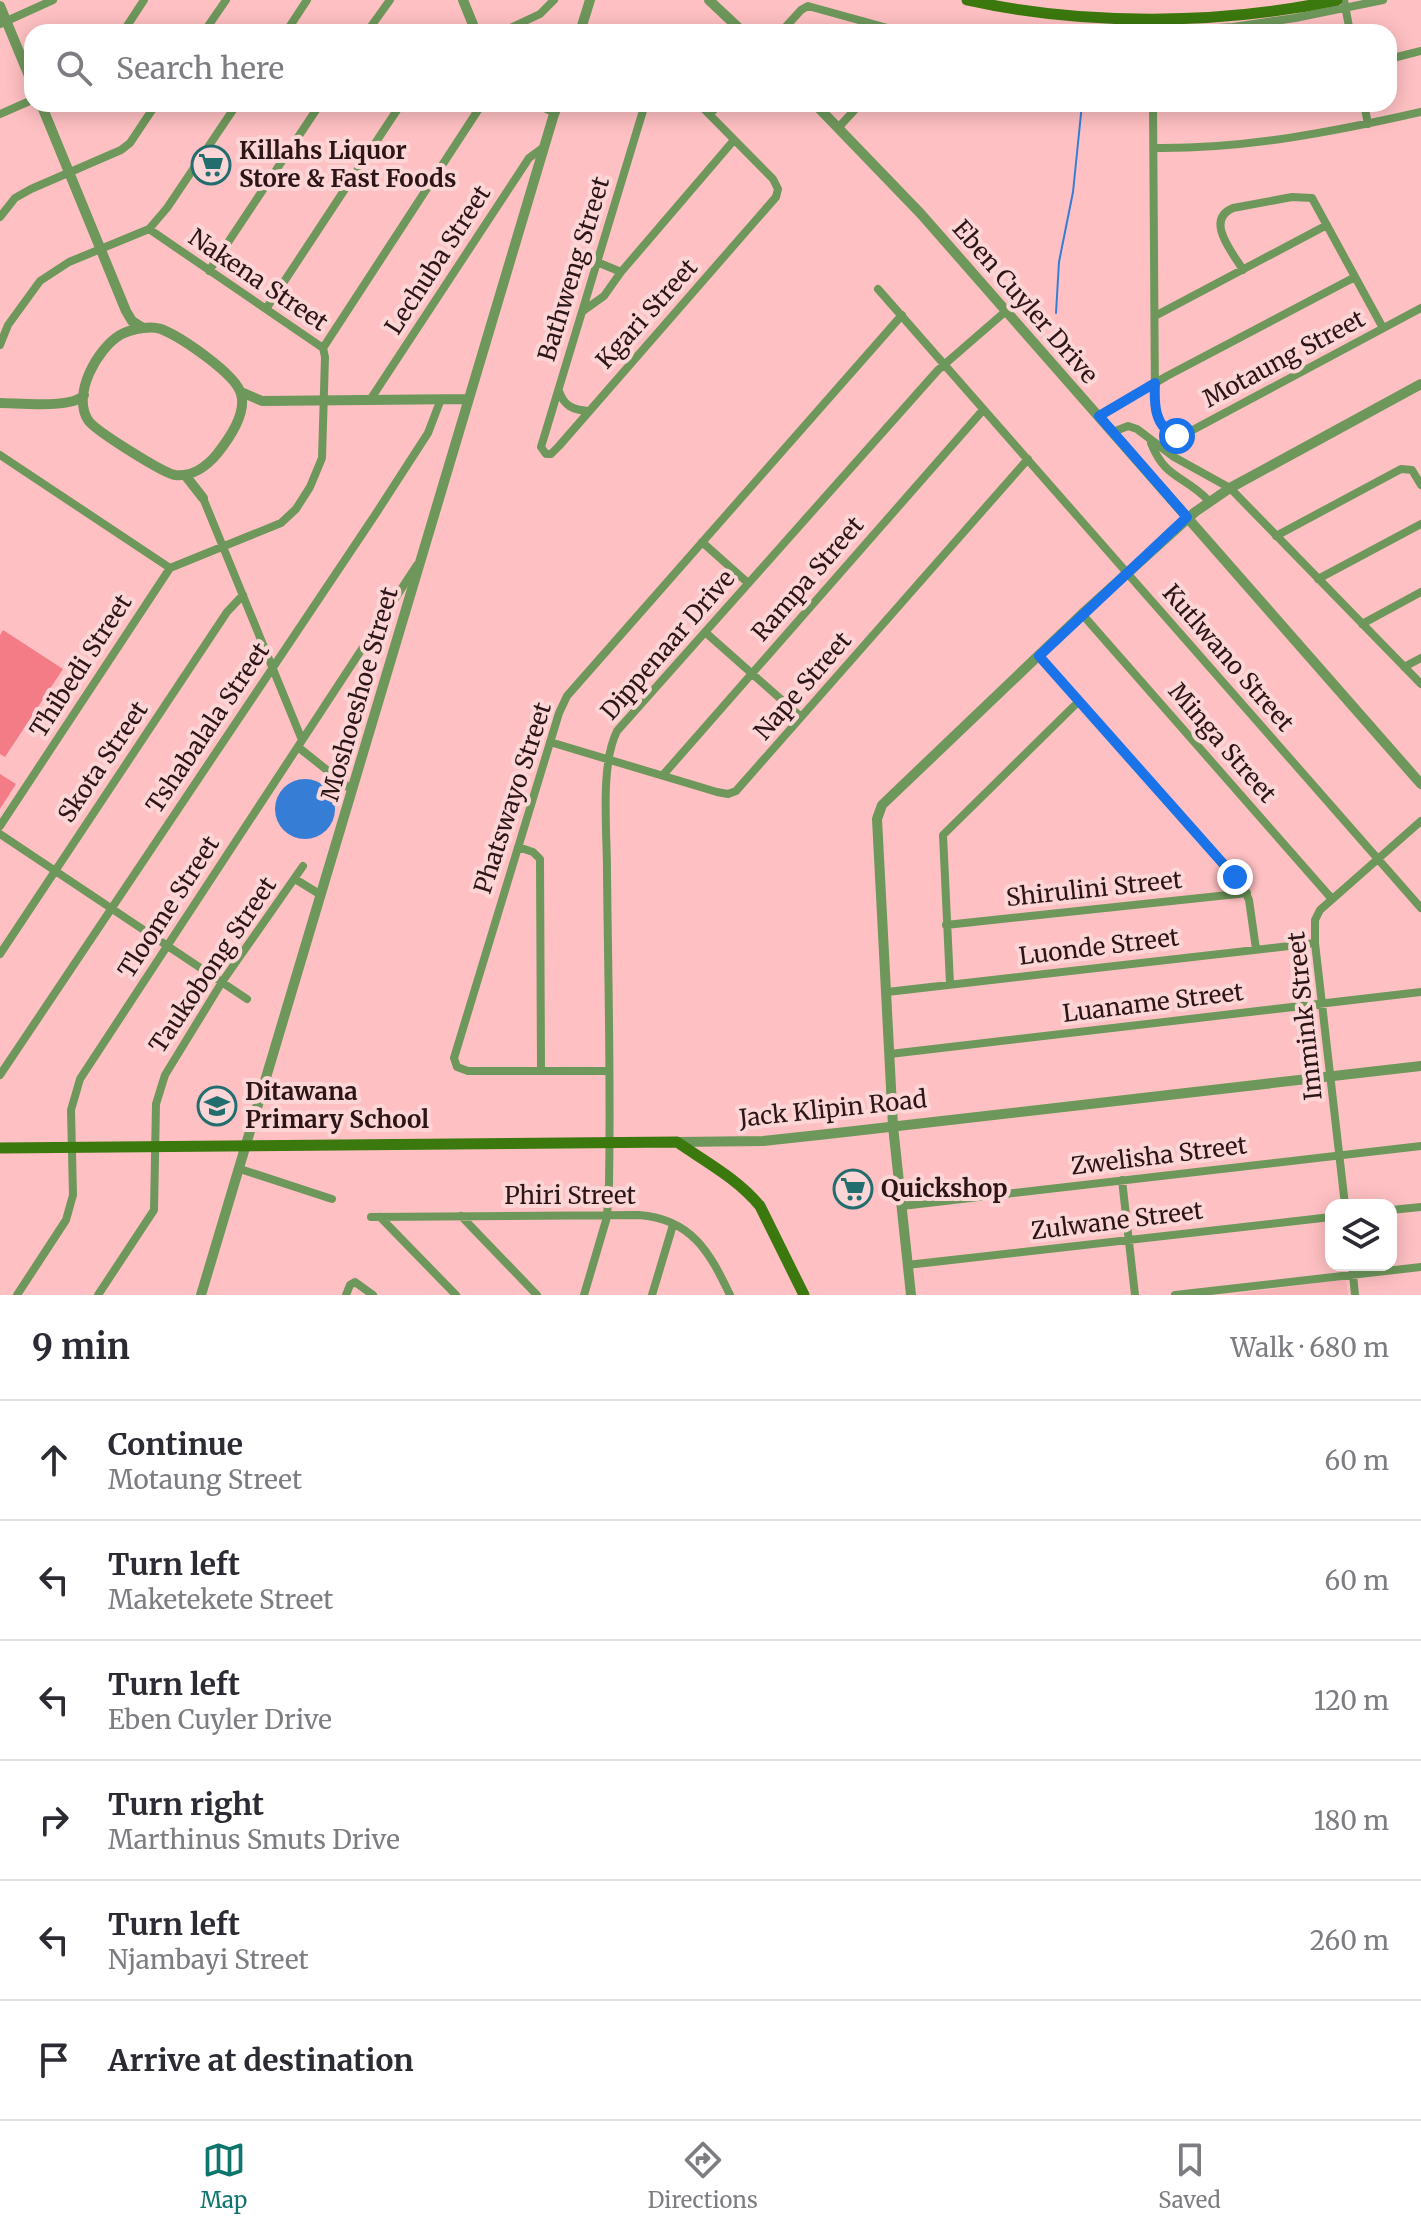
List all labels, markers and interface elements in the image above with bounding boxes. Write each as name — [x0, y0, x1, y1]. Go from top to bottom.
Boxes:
search box — [24, 24, 1397, 112]
icon: search — [52, 46, 96, 90]
text: Search here — [116, 49, 284, 87]
place label: Killahs Liquor Store & Fast Foods — [239, 135, 456, 194]
supermarket icon: Killahs Liquor Store & Fast Foods — [190, 144, 232, 186]
street label: Bathweng Street — [531, 172, 616, 365]
street label: Lechuba Street — [378, 179, 498, 340]
street label: Eben Cuyler Drive — [946, 214, 1105, 390]
street label: Nakena Street — [183, 222, 334, 338]
street label: Kgari Street — [589, 252, 705, 375]
street label: Motaung Street — [1197, 303, 1371, 414]
route start — [1159, 418, 1195, 454]
street label: Rampa Street — [745, 509, 871, 647]
street label: Dippenaar Drive — [594, 563, 741, 726]
street label: Kutlwano Street — [1156, 578, 1301, 738]
street label: Moshoeshoe Street — [314, 583, 405, 804]
street label: Thibedi Street — [23, 588, 139, 743]
street label: Nape Street — [747, 625, 858, 746]
street label: Tshabalala Street — [139, 636, 276, 819]
street label: Minga Street — [1162, 676, 1283, 809]
street label: Skota Street — [51, 695, 155, 828]
street label: Phatswayo Street — [467, 698, 558, 898]
street label: Tloome Street — [111, 829, 226, 984]
route end — [1217, 859, 1253, 895]
street label: Shirulini Street — [1004, 864, 1184, 913]
street label: Taukobong Street — [142, 870, 283, 1059]
street label: Luonde Street — [1017, 921, 1181, 972]
street label: Immink Street — [1280, 930, 1329, 1102]
street label: Luaname Street — [1061, 976, 1246, 1029]
place label: Ditawana Primary School — [245, 1076, 429, 1135]
street label: Jack Klipin Road — [737, 1083, 928, 1134]
school or university icon: Ditawana Primary School — [196, 1085, 238, 1127]
street label: Zwelisha Street — [1069, 1129, 1249, 1182]
supermarket icon: Quickshop — [832, 1168, 874, 1210]
place label: Quickshop — [881, 1173, 1007, 1204]
street label: Phiri Street — [504, 1180, 636, 1211]
street label: Zulwane Street — [1029, 1195, 1205, 1246]
map controls — [1325, 1199, 1397, 1271]
button: layers — [1325, 1199, 1397, 1271]
text: 9 min — [32, 1326, 130, 1368]
text: Walk · 680 m — [1230, 1331, 1389, 1364]
text: Continue — [108, 1425, 243, 1463]
icon: ahead — [32, 1438, 76, 1482]
text: 60 m — [1325, 1444, 1389, 1477]
text: Motaung Street — [108, 1463, 302, 1496]
text: Turn left — [108, 1545, 240, 1583]
icon: left — [32, 1558, 76, 1602]
text: 60 m — [1325, 1564, 1389, 1597]
text: Maketekete Street — [108, 1583, 333, 1616]
text: Turn left — [108, 1665, 240, 1703]
icon: left — [32, 1678, 76, 1722]
text: 120 m — [1314, 1684, 1389, 1717]
text: Eben Cuyler Drive — [108, 1703, 332, 1736]
text: Turn right — [108, 1785, 264, 1823]
icon: right — [32, 1798, 76, 1842]
text: 180 m — [1314, 1804, 1389, 1837]
text: Marthinus Smuts Drive — [108, 1823, 400, 1856]
text: Turn left — [108, 1905, 240, 1943]
icon: left — [32, 1918, 76, 1962]
text: 260 m — [1310, 1924, 1389, 1957]
text: Njambayi Street — [108, 1943, 309, 1976]
icon: arrive — [32, 2038, 76, 2082]
text: Arrive at destination — [108, 2041, 414, 2079]
tab: Map — [200, 2138, 247, 2214]
tab: Directions — [648, 2138, 758, 2214]
tab: Saved — [1158, 2138, 1221, 2214]

